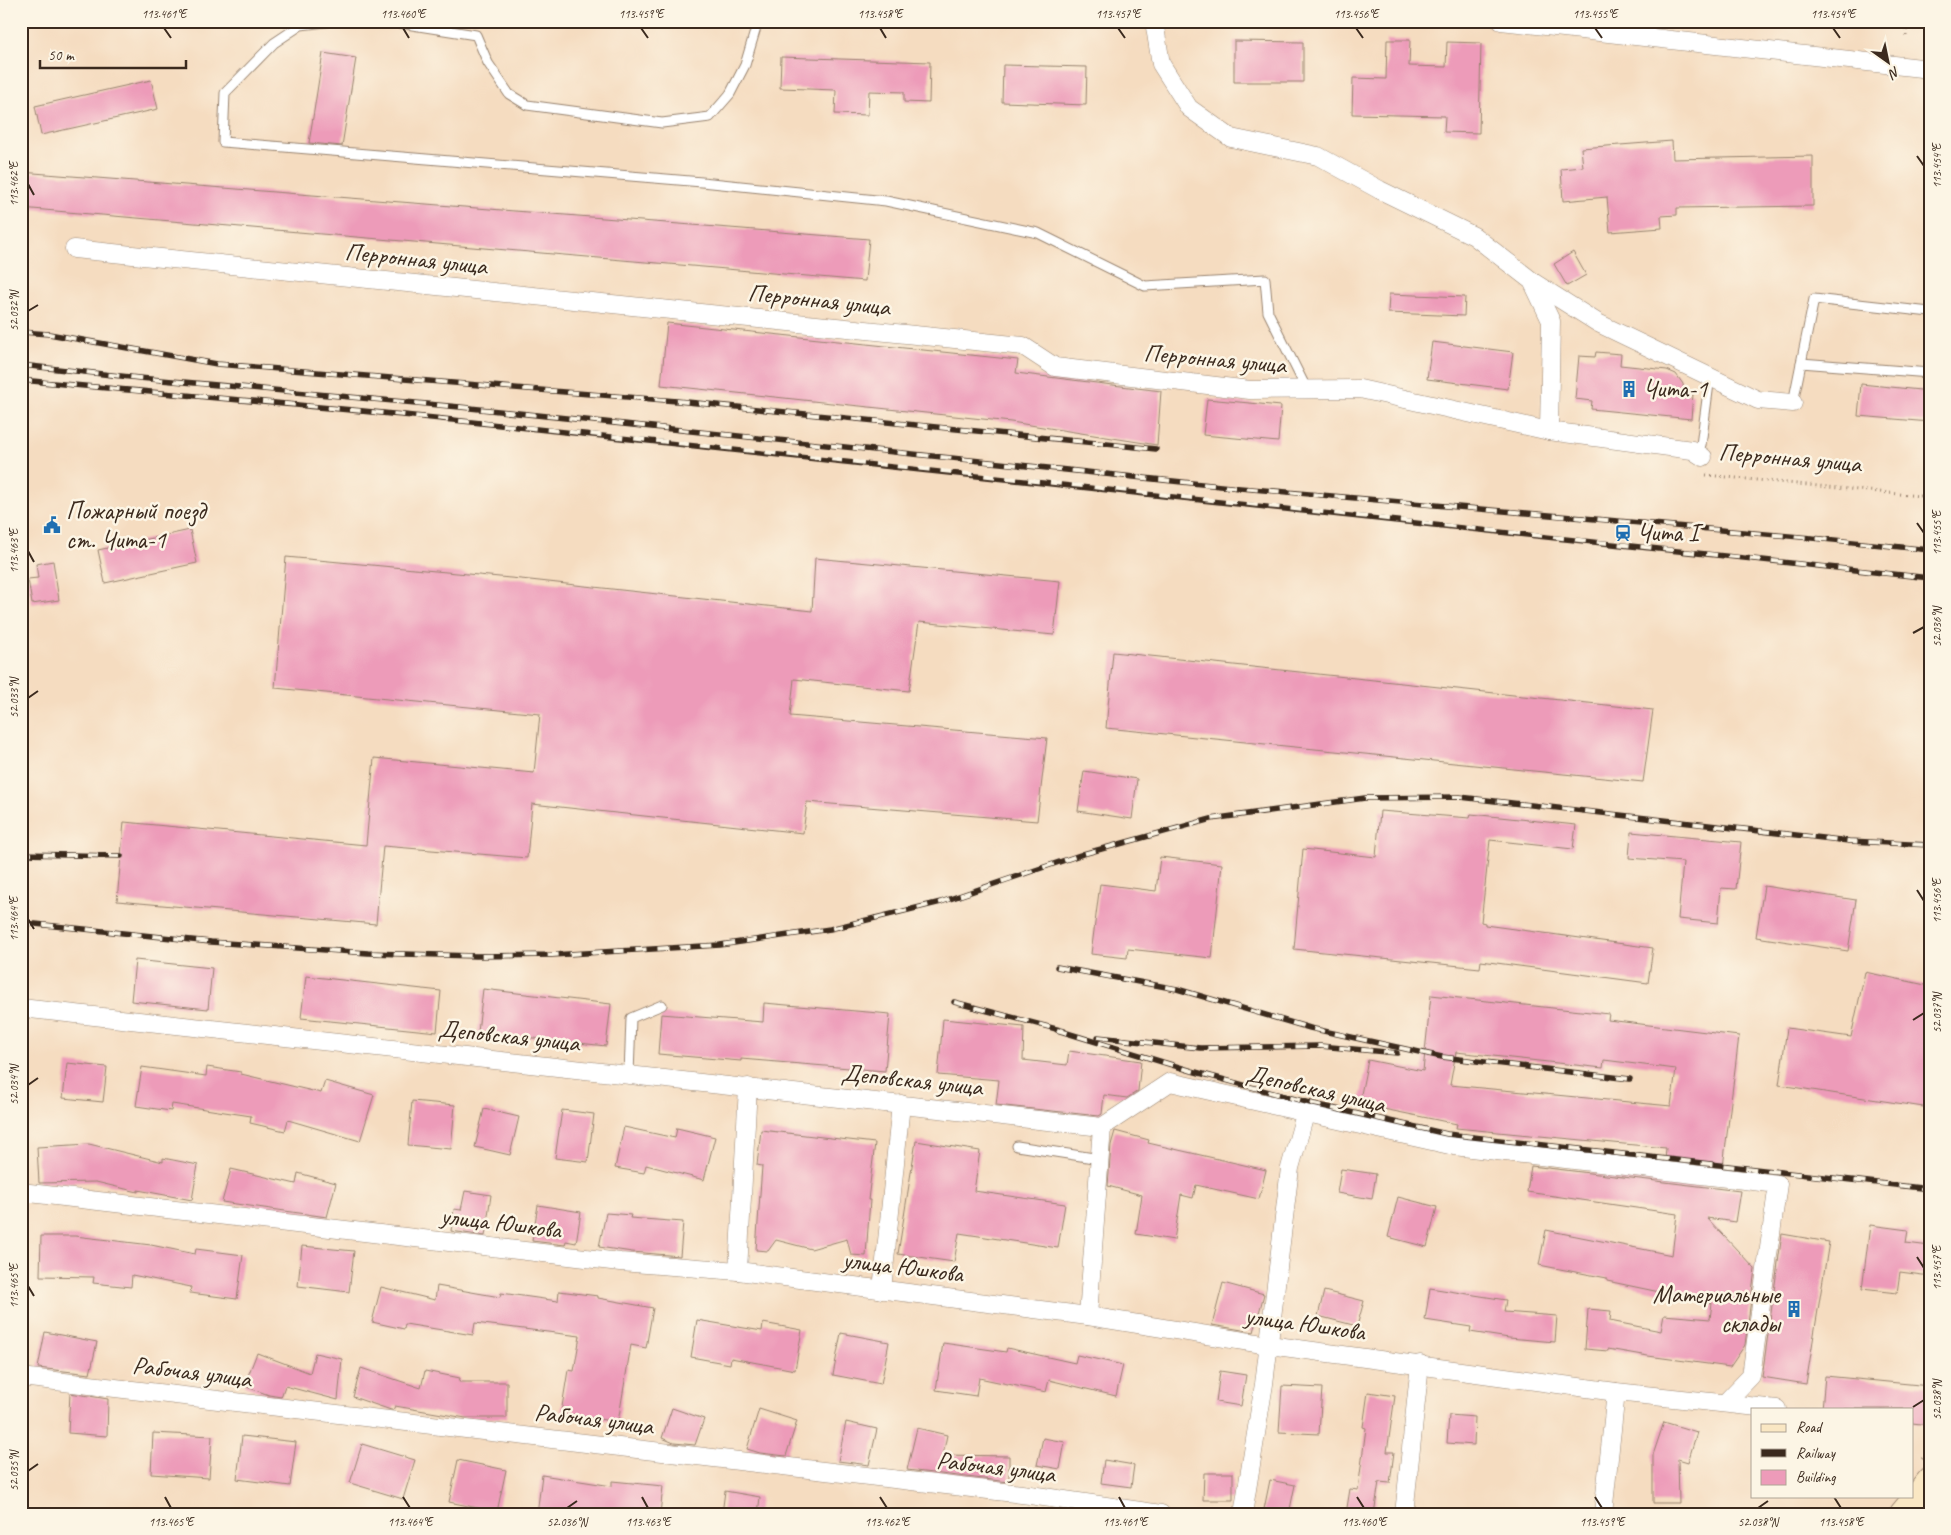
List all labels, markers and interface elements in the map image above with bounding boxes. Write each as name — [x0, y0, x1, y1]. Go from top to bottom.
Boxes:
text: 113.461°E — [142, 6, 188, 22]
text: 113.460°E — [381, 6, 427, 22]
text: 113.459°E — [619, 6, 665, 22]
text: 113.458°E — [858, 6, 904, 22]
text: 113.457°E — [1096, 6, 1142, 22]
text: 113.456°E — [1334, 6, 1380, 22]
text: 113.455°E — [1573, 6, 1619, 22]
text: 113.454°E — [1811, 6, 1857, 22]
scale bar — [40, 38, 186, 70]
north arrow — [1864, 38, 1914, 88]
text: 50 m — [48, 46, 75, 65]
text: N — [1885, 63, 1903, 83]
text: 113.454°E — [1929, 142, 1945, 188]
text: 113.462°E — [6, 160, 22, 206]
street label: Перронная улица — [343, 236, 491, 283]
street label: Перронная улица — [746, 277, 894, 324]
text: 52.032°N — [6, 289, 22, 331]
street label: Перронная улица — [1142, 337, 1290, 381]
place label: Чита-1 — [1643, 373, 1709, 405]
building icon: Чита-1 — [1619, 379, 1639, 399]
street label: Перронная улица — [1717, 436, 1865, 480]
place label: Пожарный поезд ст. Чита-1 — [66, 495, 208, 556]
text: 113.455°E — [1929, 509, 1945, 555]
public building icon: Пожарный поезд ст. Чита-1 — [42, 515, 62, 535]
place label: Чита I — [1637, 517, 1704, 549]
station icon: Чита I — [1613, 523, 1633, 543]
text: 113.463°E — [6, 527, 22, 573]
text: 52.036°N — [1929, 605, 1945, 647]
text: 52.033°N — [6, 676, 22, 718]
text: 113.456°E — [1929, 877, 1945, 923]
text: 113.464°E — [6, 895, 22, 941]
text: 52.037°N — [1929, 991, 1945, 1033]
street label: Деповская улица — [437, 1013, 583, 1060]
street label: Деповская улица — [840, 1057, 986, 1104]
street label: Деповская улица — [1243, 1057, 1391, 1121]
text: 52.034°N — [6, 1063, 22, 1105]
street label: улица Юшкова — [437, 1200, 565, 1246]
street label: улица Юшкова — [839, 1244, 967, 1290]
text: 113.457°E — [1929, 1244, 1945, 1290]
text: 113.465°E — [6, 1262, 22, 1308]
place label: Материальные склады — [1653, 1279, 1782, 1340]
street label: улица Юшкова — [1241, 1299, 1369, 1349]
building icon: Материальные склады — [1784, 1299, 1804, 1319]
street label: Рабочая улица — [131, 1349, 255, 1395]
text: 52.038°N — [1929, 1378, 1945, 1420]
street label: Рабочая улица — [533, 1396, 657, 1442]
legend — [1751, 1408, 1914, 1498]
text: Road — [1796, 1418, 1823, 1437]
street label: Рабочая улица — [935, 1444, 1059, 1490]
text: Railway — [1796, 1444, 1837, 1463]
text: 52.035°N — [6, 1449, 22, 1491]
text: Building — [1796, 1468, 1836, 1487]
text: 113.465°E — [149, 1514, 195, 1530]
text: 113.464°E — [388, 1514, 434, 1530]
text: 52.036°N — [547, 1514, 589, 1530]
text: 113.463°E — [626, 1514, 672, 1530]
text: 113.462°E — [865, 1514, 911, 1530]
text: 113.461°E — [1103, 1514, 1149, 1530]
text: 113.460°E — [1342, 1514, 1388, 1530]
text: 113.459°E — [1580, 1514, 1626, 1530]
text: 52.038°N — [1738, 1514, 1780, 1530]
text: 113.458°E — [1819, 1514, 1865, 1530]

